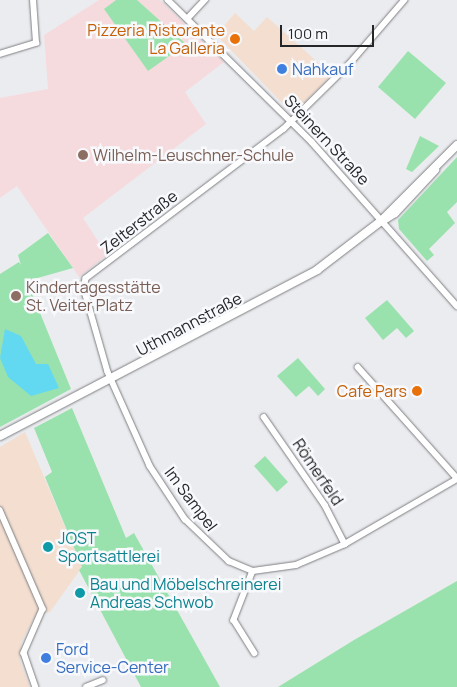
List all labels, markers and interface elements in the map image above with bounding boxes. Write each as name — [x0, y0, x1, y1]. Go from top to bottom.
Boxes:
scale bar — [282, 15, 376, 47]
place label: Pizzeria Ristorante La Galleria — [87, 20, 225, 58]
text: 100 m — [288, 23, 328, 44]
marker: Pizzeria Ristorante La Galleria — [229, 33, 241, 45]
place label: Nahkauf — [292, 59, 353, 79]
marker: Nahkauf — [276, 63, 288, 75]
street label: Steinern Straße — [280, 91, 374, 189]
place label: Wilhelm-Leuschner-Schule — [93, 145, 294, 165]
marker: Wilhelm-Leuschner-Schule — [77, 149, 89, 161]
street label: Zelterstraße — [97, 186, 181, 258]
place label: Kindertagesstätte St. Veiter Platz — [26, 277, 161, 315]
street label: Uthmannstraße — [133, 288, 245, 360]
marker: Kindertagesstätte St. Veiter Platz — [10, 290, 22, 302]
place label: Cafe Pars — [337, 381, 407, 401]
marker: Cafe Pars — [411, 385, 423, 397]
street label: Römerfeld — [289, 435, 347, 509]
street label: Im Sampel — [161, 463, 221, 535]
place label: JOST Sportsattlerei — [58, 528, 160, 566]
marker: JOST Sportsattlerei — [42, 541, 54, 553]
place label: Bau und Möbelschreinerei Andreas Schwob — [90, 574, 281, 612]
marker: Bau und Möbelschreinerei Andreas Schwob — [74, 587, 86, 599]
place label: Ford Service-Center — [56, 639, 169, 677]
marker: Ford Service-Center — [40, 652, 52, 664]

